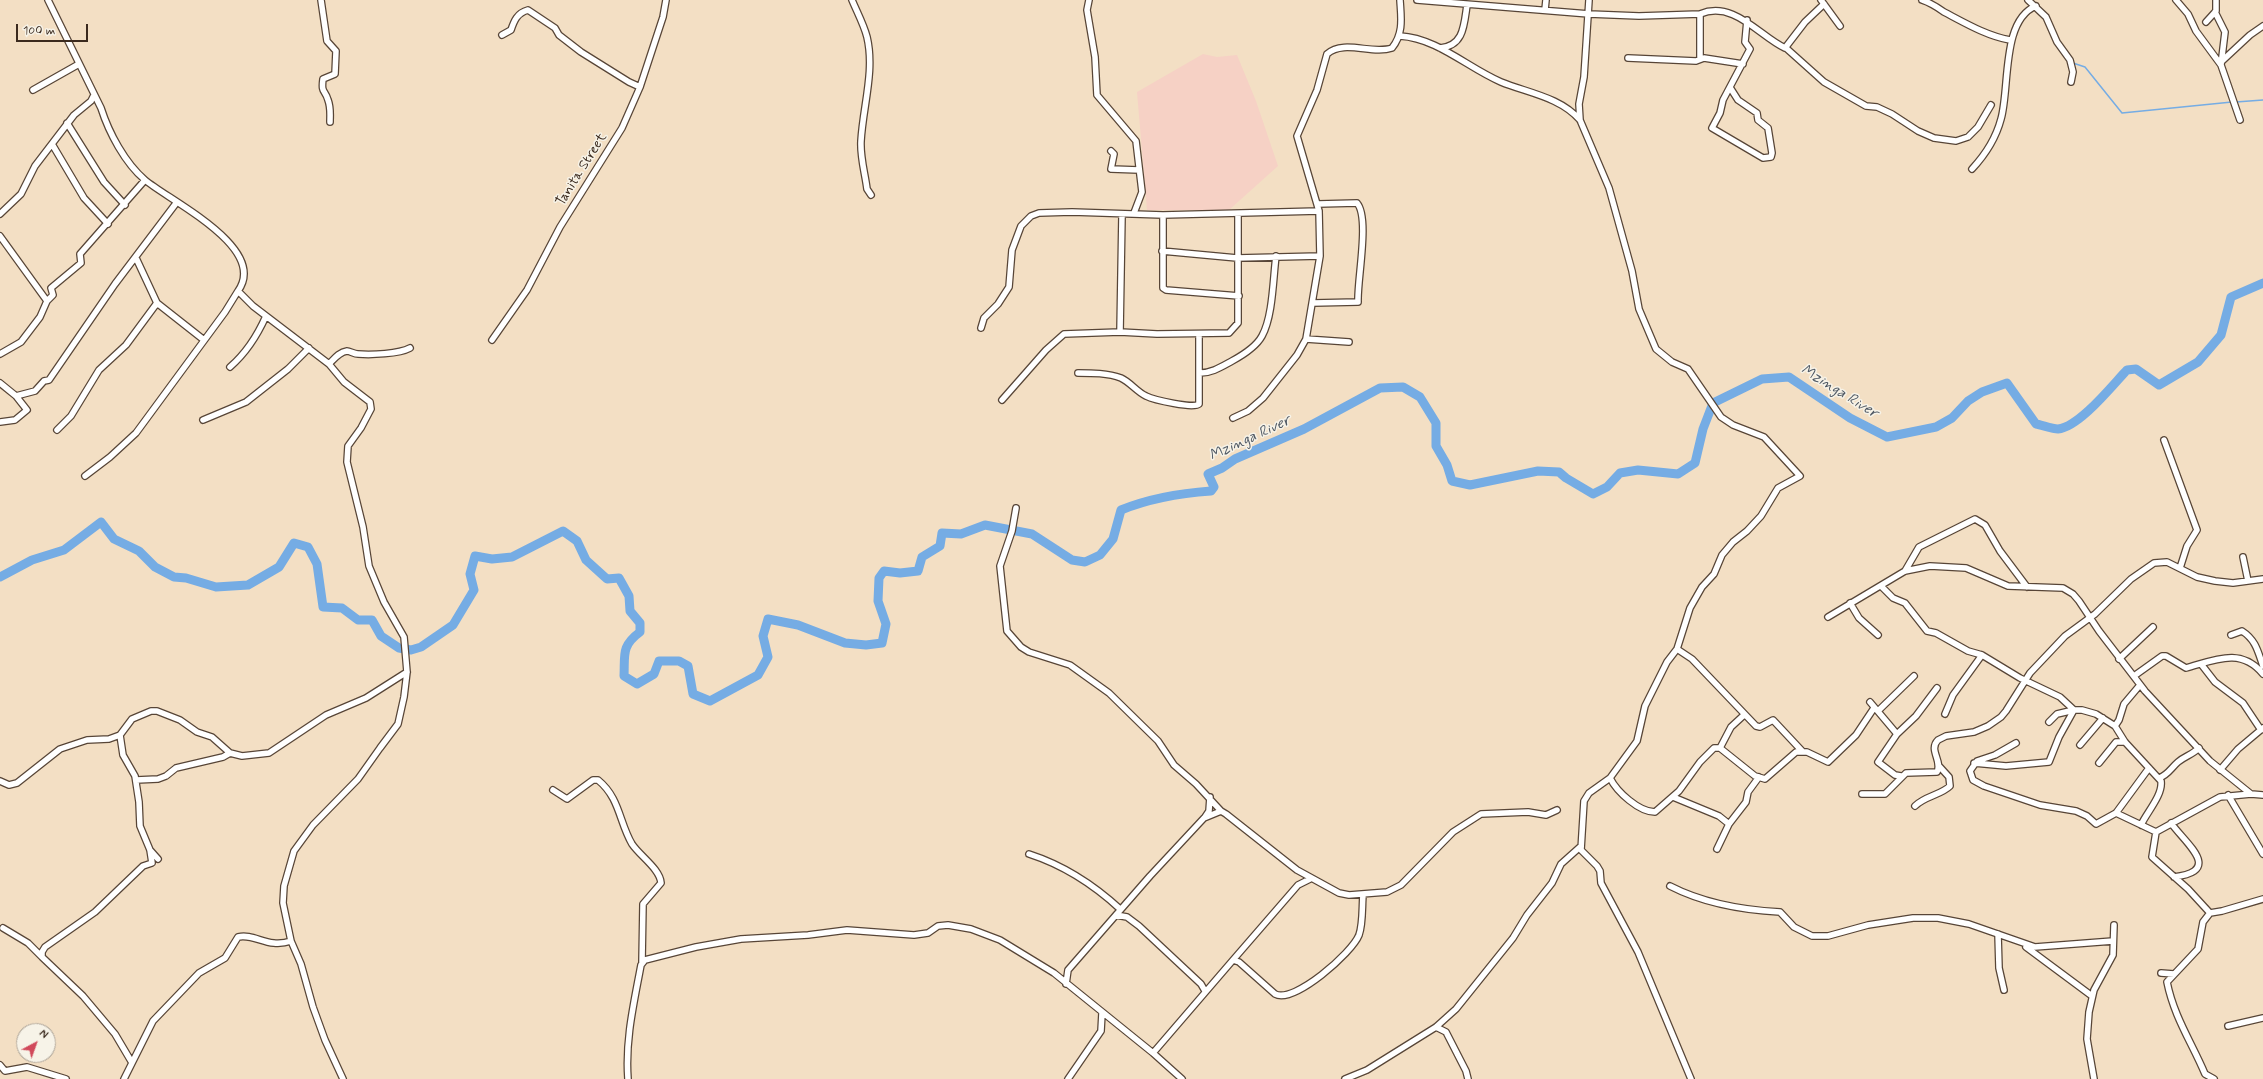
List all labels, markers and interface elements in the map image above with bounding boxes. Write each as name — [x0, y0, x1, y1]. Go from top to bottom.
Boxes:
scale bar — [18, 16, 90, 42]
text: 100 m — [23, 23, 55, 39]
street label: Tanita Street — [553, 130, 611, 210]
water label: Mzinga River — [1797, 361, 1881, 423]
water label: Mzinga River — [1207, 412, 1293, 466]
north arrow — [16, 1023, 56, 1063]
text: N — [36, 1027, 51, 1042]

